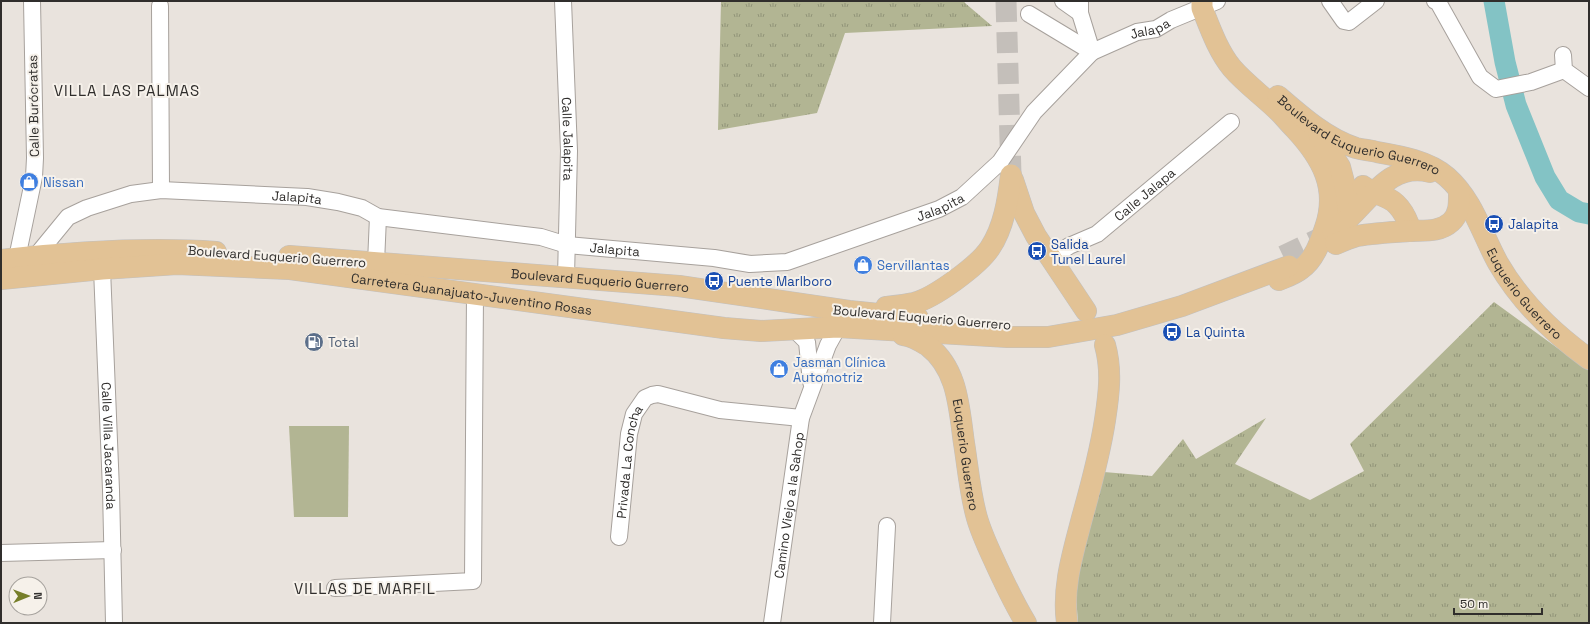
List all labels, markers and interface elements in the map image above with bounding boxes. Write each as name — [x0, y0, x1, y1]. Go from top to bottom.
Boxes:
street label: Jalapa — [1127, 14, 1174, 43]
street label: Calle Burócratas — [24, 55, 43, 157]
district label: VILLA LAS PALMAS — [54, 81, 200, 100]
street label: Boulevard Euquerio Guerrero — [1274, 92, 1443, 179]
street label: Calle Jalapita — [558, 97, 577, 181]
street label: Calle Jalapa — [1111, 164, 1179, 225]
shop icon: Nissan — [18, 171, 40, 193]
place label: Nissan — [43, 174, 84, 191]
street label: Jalapita — [271, 187, 324, 208]
street label: Jalapita — [914, 189, 968, 225]
bus stop icon: Jalapita — [1483, 213, 1505, 235]
place label: Jalapita — [1508, 216, 1559, 233]
place label: Salida Tunel Laurel — [1051, 236, 1126, 268]
street label: Jalapita — [589, 239, 641, 260]
bus stop icon: Salida Tunel Laurel — [1026, 240, 1048, 262]
street label: Boulevard Euquerio Guerrero — [187, 242, 367, 271]
street label: Euquerio Guerrero — [1483, 245, 1566, 343]
shop icon: Servillantas — [852, 254, 874, 276]
place label: Servillantas — [877, 257, 950, 274]
street label: Boulevard Euquerio Guerrero — [510, 265, 690, 296]
street label: Carretera Guanajuato-Juventino Rosas — [350, 269, 593, 319]
bus stop icon: Puente Marlboro — [703, 270, 725, 292]
place label: Puente Marlboro — [728, 273, 832, 290]
street label: Boulevard Euquerio Guerrero — [832, 301, 1012, 334]
bus stop icon: La Quinta — [1161, 321, 1183, 343]
place label: La Quinta — [1186, 324, 1245, 341]
fuel station icon: Total — [303, 331, 325, 353]
place label: Total — [328, 334, 359, 351]
place label: Jasman Clínica Automotriz — [793, 354, 886, 386]
shop icon: Jasman Clínica Automotriz — [768, 358, 790, 380]
street label: Calle Villa Jacaranda — [98, 382, 119, 510]
street label: Euquerio Guerrero — [949, 397, 983, 513]
street label: Privada La Concha — [613, 401, 647, 519]
street label: Camino Viejo a la Sahop — [770, 431, 808, 580]
north arrow — [8, 576, 48, 616]
district label: VILLAS DE MARFIL — [294, 579, 436, 598]
scale bar — [1454, 590, 1542, 616]
text: N — [31, 592, 45, 600]
text: 50 m — [1460, 596, 1488, 612]

